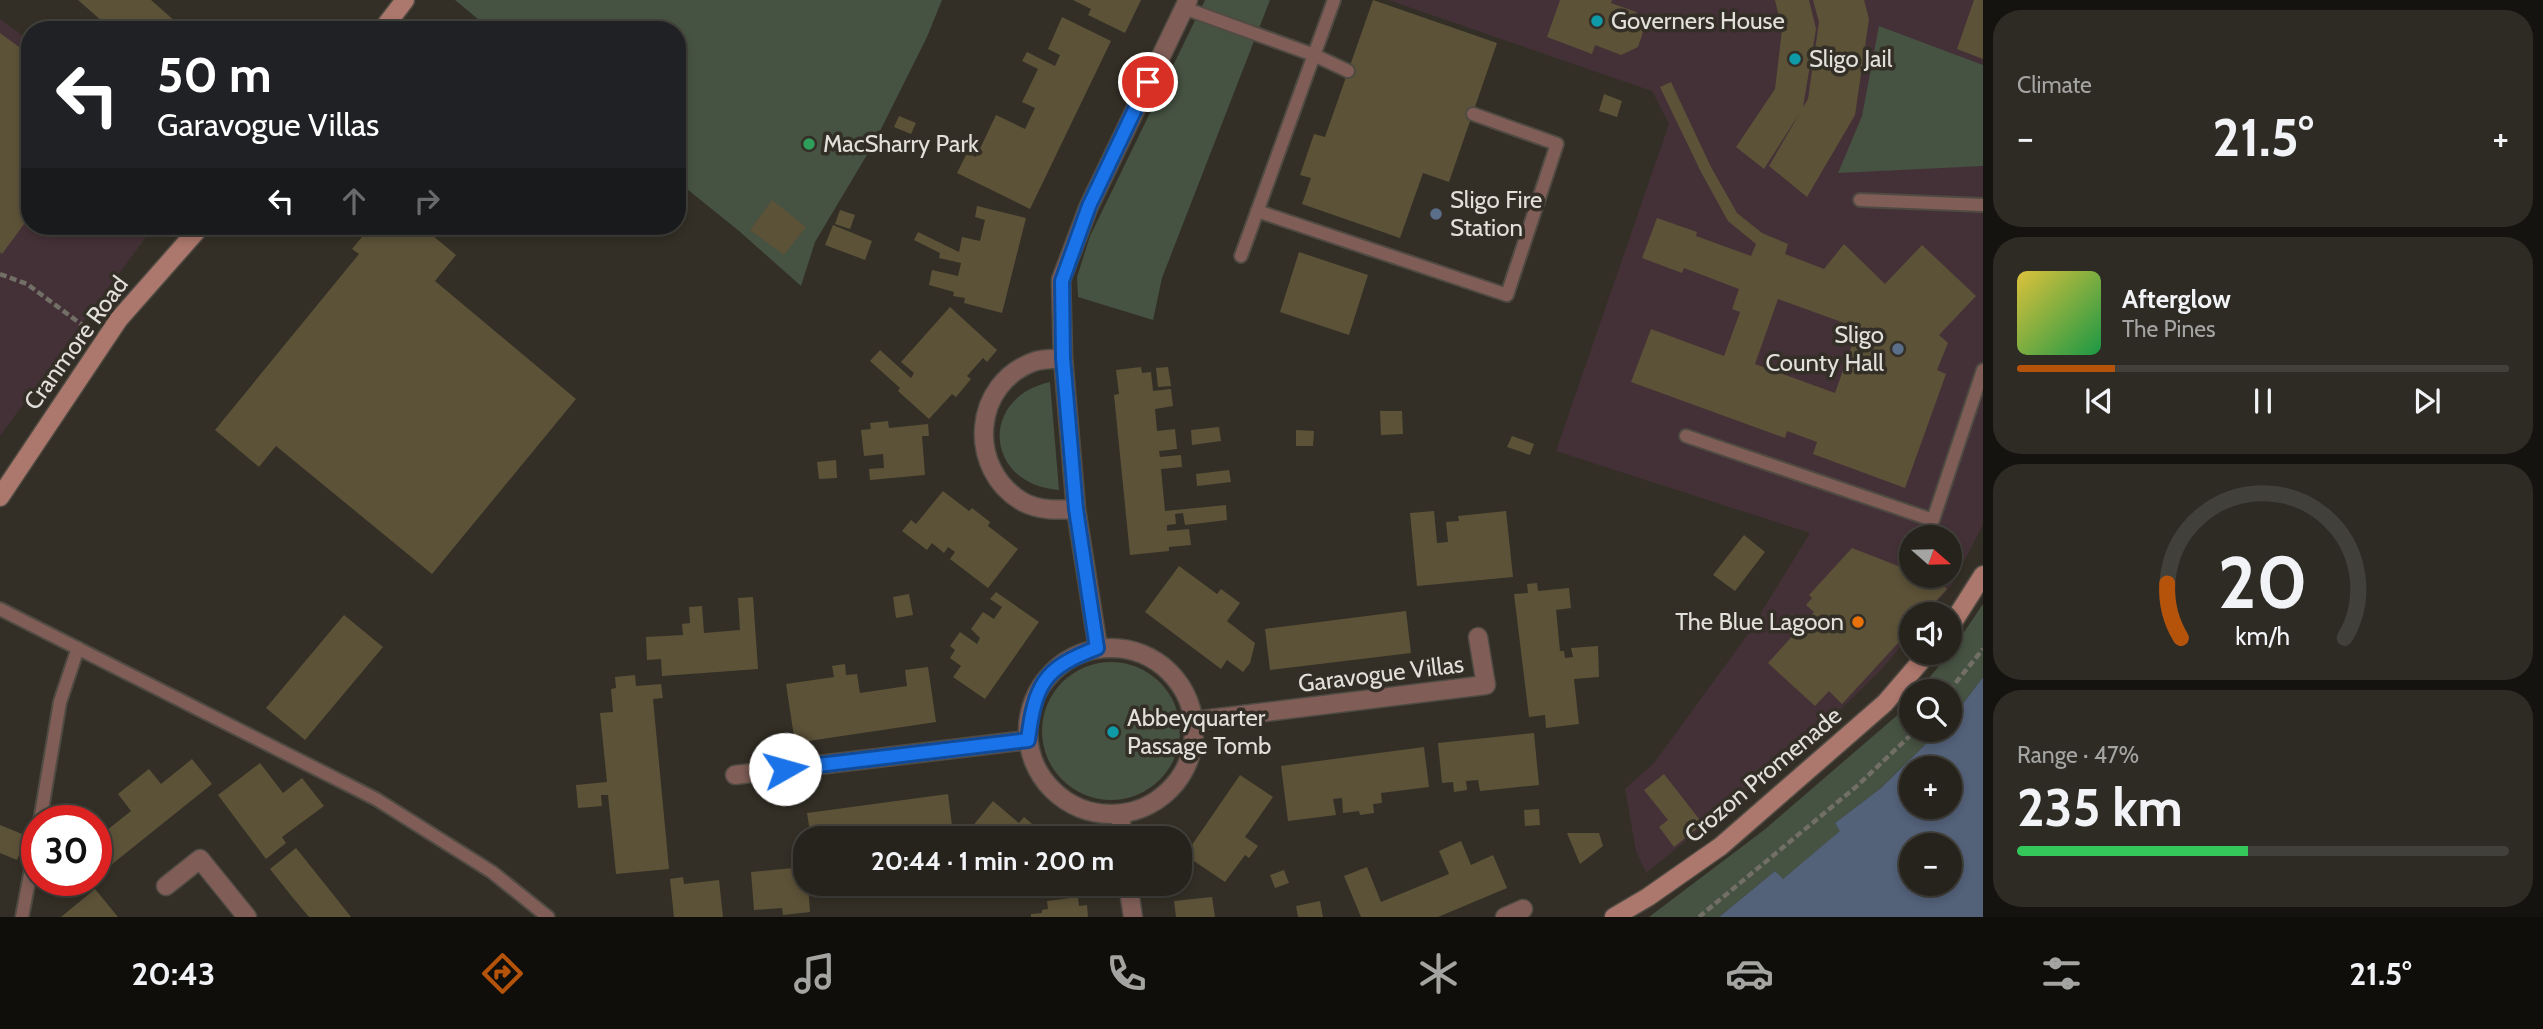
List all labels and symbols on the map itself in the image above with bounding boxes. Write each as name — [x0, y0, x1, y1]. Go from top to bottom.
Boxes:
place label: Governers House — [1611, 6, 1785, 35]
marker: Governers House — [1589, 13, 1605, 29]
place label: Sligo Jail — [1809, 44, 1893, 73]
marker: Sligo Jail — [1787, 51, 1803, 67]
pin — [1118, 52, 1178, 112]
place label: MacSharry Park — [823, 129, 979, 158]
marker: MacSharry Park — [801, 136, 817, 152]
place label: Sligo Fire Station — [1450, 185, 1542, 242]
marker: Sligo Fire Station — [1428, 206, 1444, 222]
street label: Cranmore Road — [17, 270, 134, 415]
place label: Sligo County Hall — [1765, 320, 1884, 377]
marker: Sligo County Hall — [1890, 341, 1906, 357]
north arrow — [1899, 525, 1962, 588]
place label: The Blue Lagoon — [1675, 607, 1844, 636]
marker: The Blue Lagoon — [1850, 614, 1866, 630]
street label: Garavogue Villas — [1296, 649, 1466, 698]
street label: Crozon Promenade — [1678, 701, 1847, 849]
place label: Abbeyquarter Passage Tomb — [1127, 703, 1271, 760]
marker: Abbeyquarter Passage Tomb — [1105, 724, 1121, 740]
position arrow — [748, 732, 822, 806]
speed limit sign: 30 — [21, 805, 112, 896]

